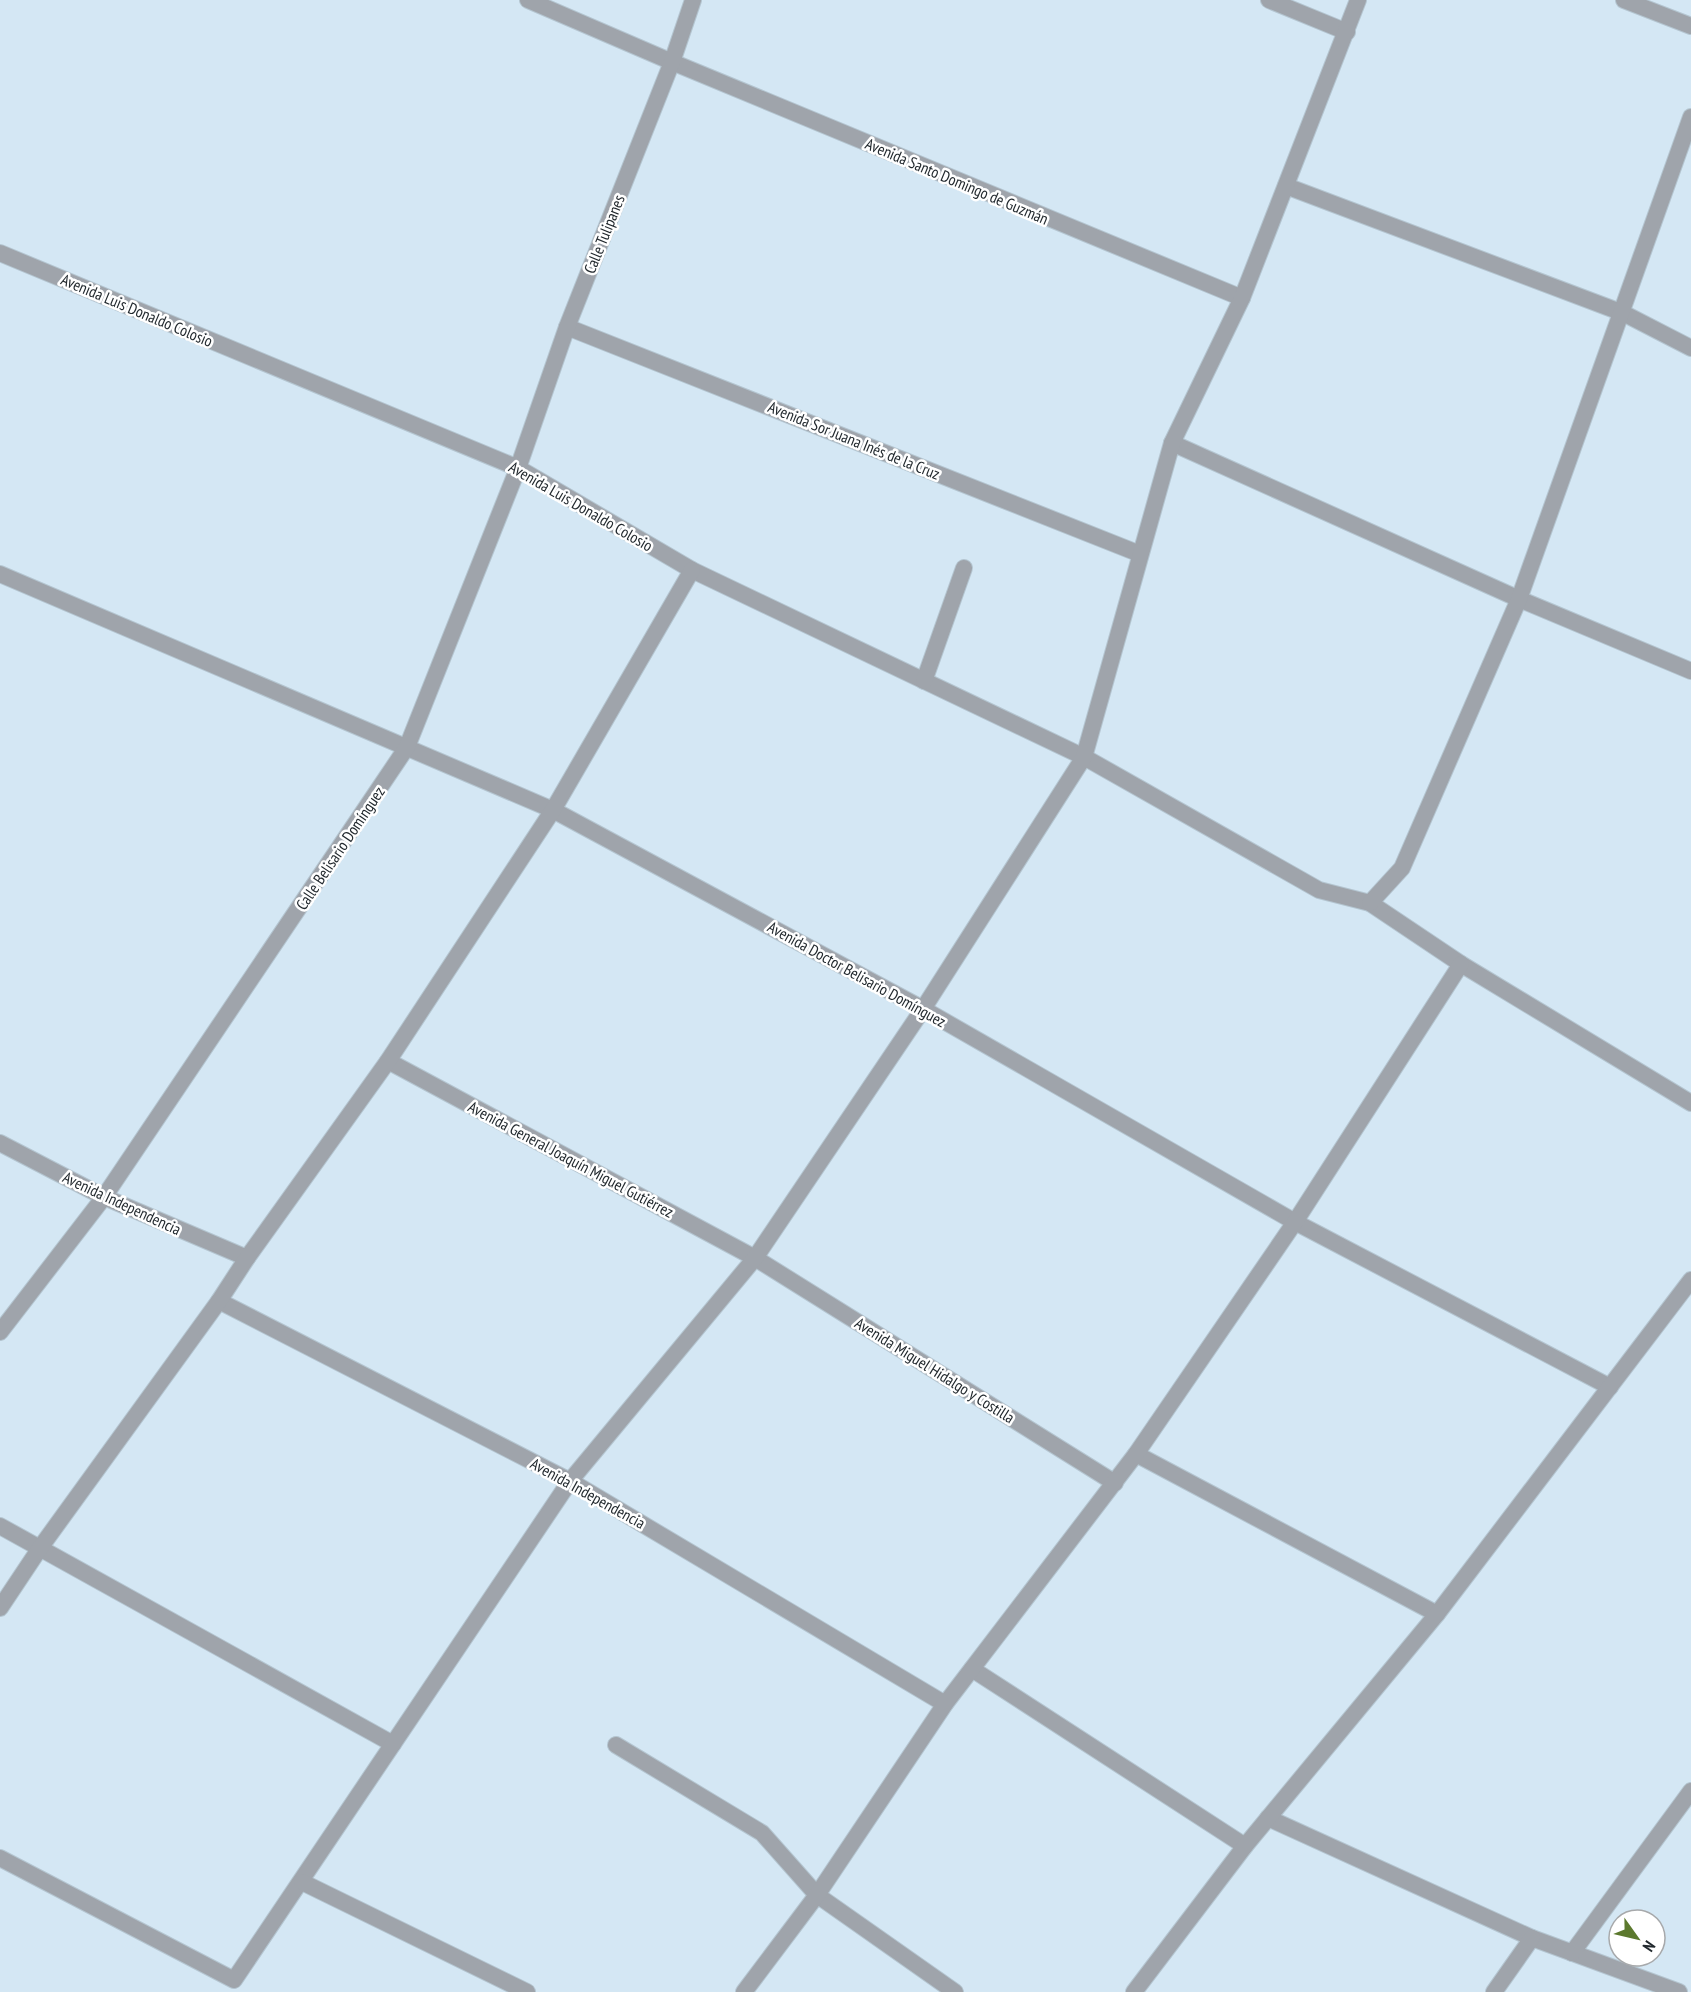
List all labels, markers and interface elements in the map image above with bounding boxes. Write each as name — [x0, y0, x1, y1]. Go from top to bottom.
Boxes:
street label: Avenida Santo Domingo de Guzmán — [863, 133, 1051, 229]
street label: Calle Tulipanes — [579, 192, 629, 276]
street label: Avenida Luis Donaldo Colosio — [58, 269, 216, 351]
street label: Avenida Sor Juana Inés de la Cruz — [765, 396, 943, 484]
street label: Avenida Luis Donaldo Colosio — [506, 457, 657, 555]
street label: Calle Belisario Domínguez — [291, 782, 389, 914]
street label: Avenida Doctor Belisario Domínguez — [764, 917, 950, 1032]
street label: Avenida General Joaquín Miguel Gutiérrez — [465, 1096, 677, 1222]
street label: Avenida Independencia — [60, 1167, 184, 1239]
street label: Avenida Miguel Hidalgo y Costilla — [851, 1313, 1019, 1427]
street label: Avenida Independencia — [527, 1453, 649, 1533]
north arrow — [1607, 1908, 1667, 1968]
text: N — [1639, 1937, 1660, 1956]

